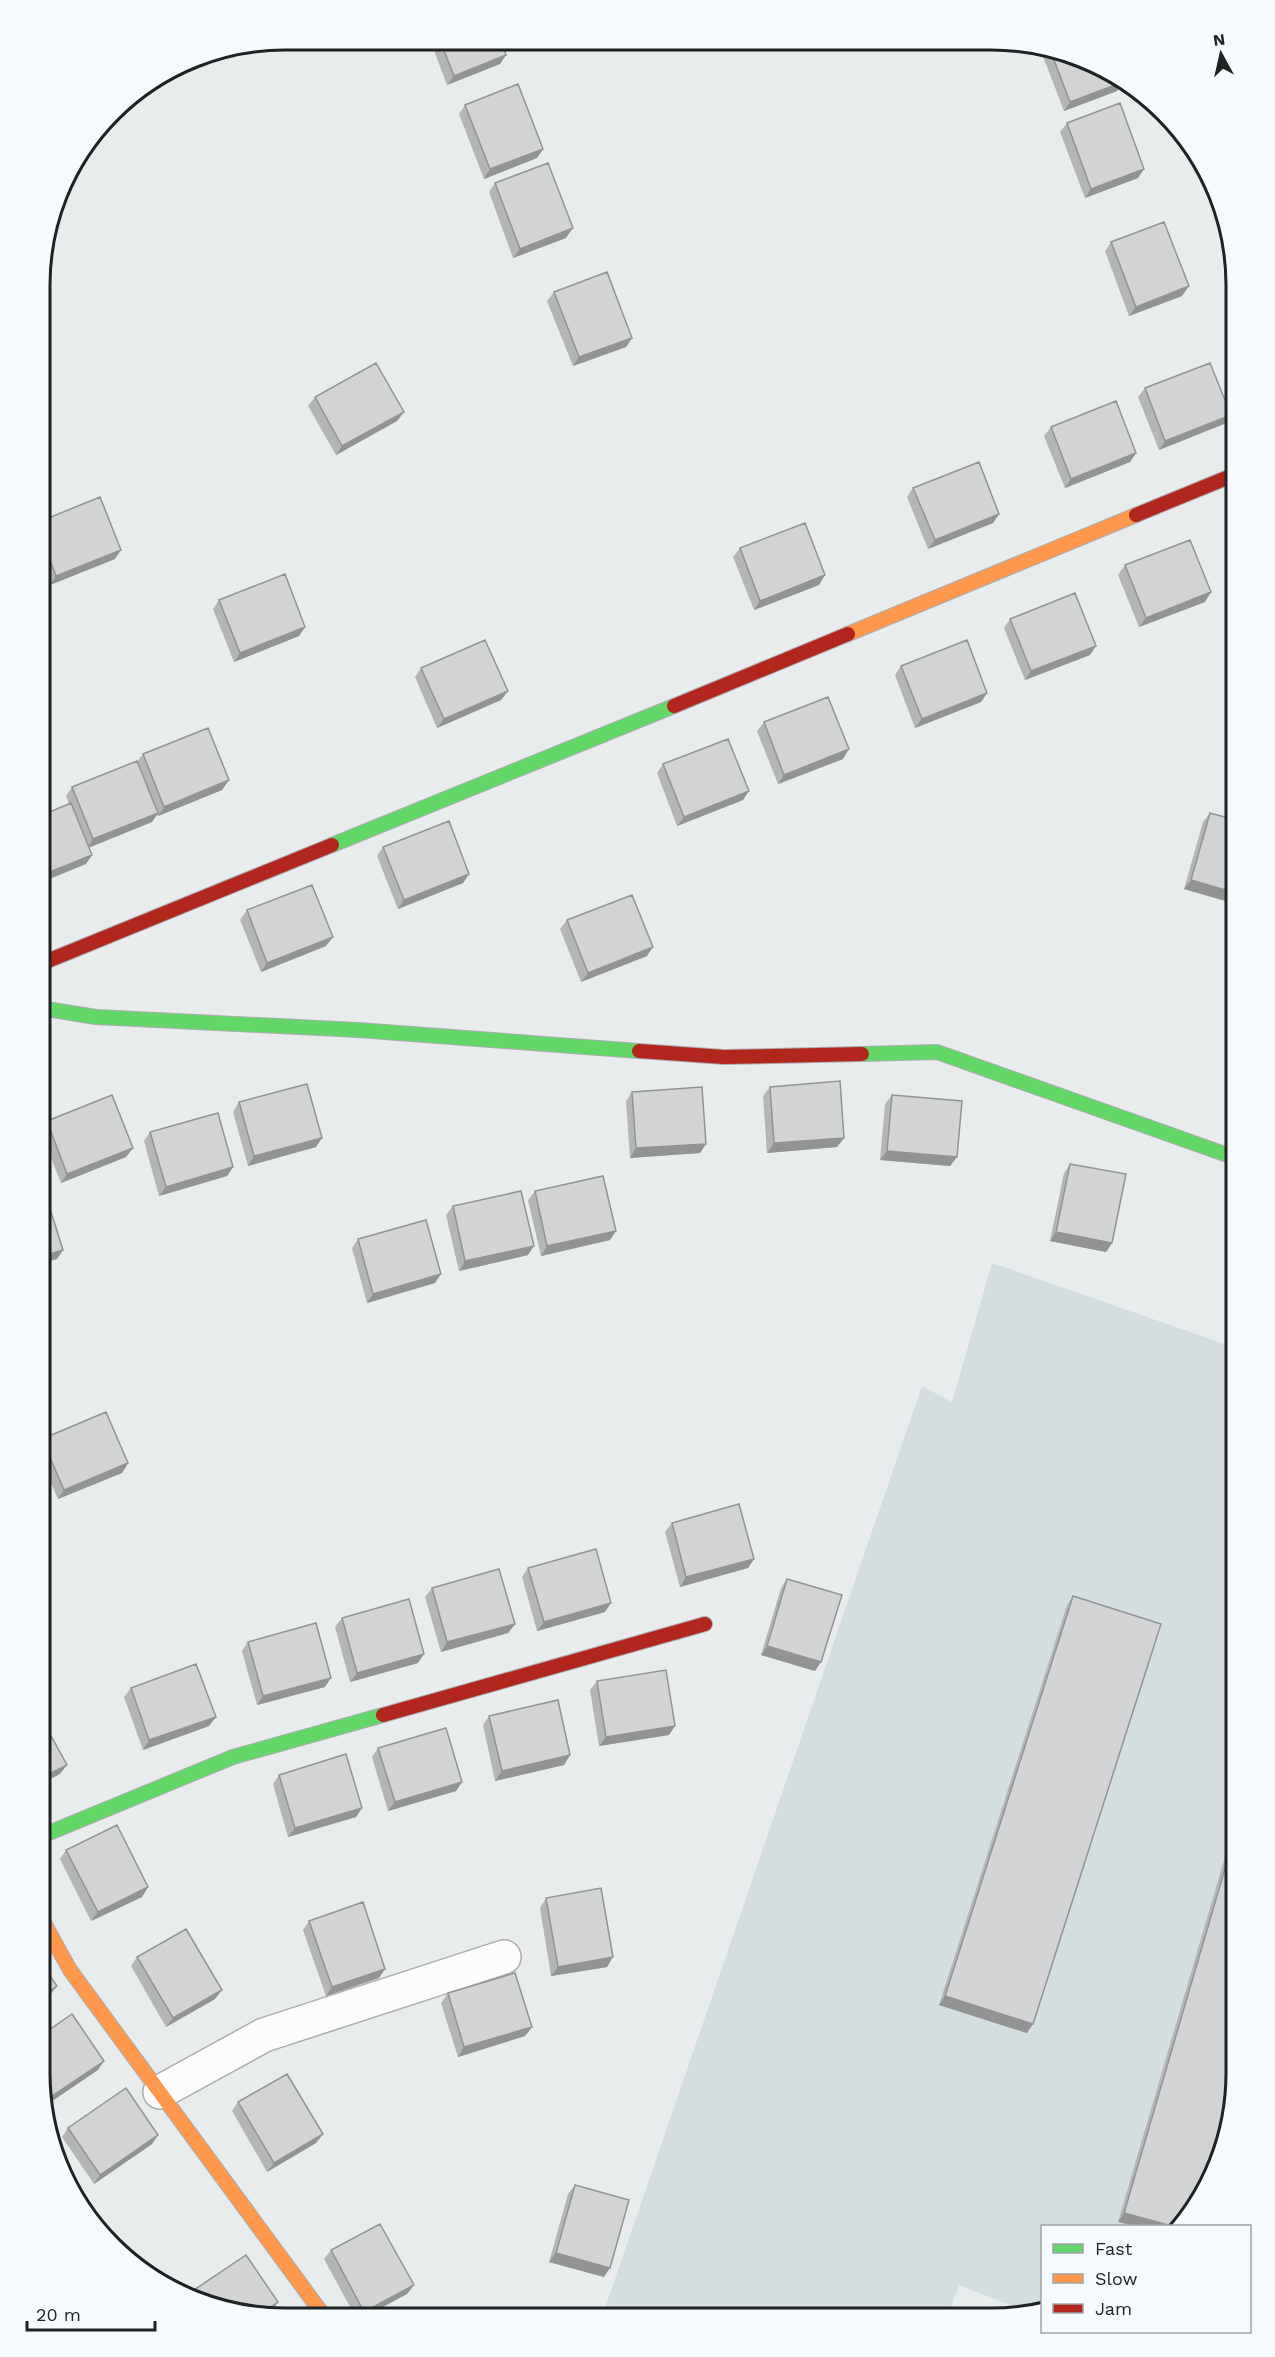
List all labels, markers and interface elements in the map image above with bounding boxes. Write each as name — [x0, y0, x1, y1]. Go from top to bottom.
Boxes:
north arrow — [1191, 24, 1251, 84]
text: N — [1212, 29, 1226, 50]
legend — [1041, 2225, 1251, 2333]
text: Fast — [1095, 2238, 1133, 2259]
text: Slow — [1095, 2268, 1138, 2289]
scale bar — [27, 2294, 154, 2332]
text: Jam — [1095, 2298, 1132, 2319]
text: 20 m — [36, 2304, 81, 2325]

